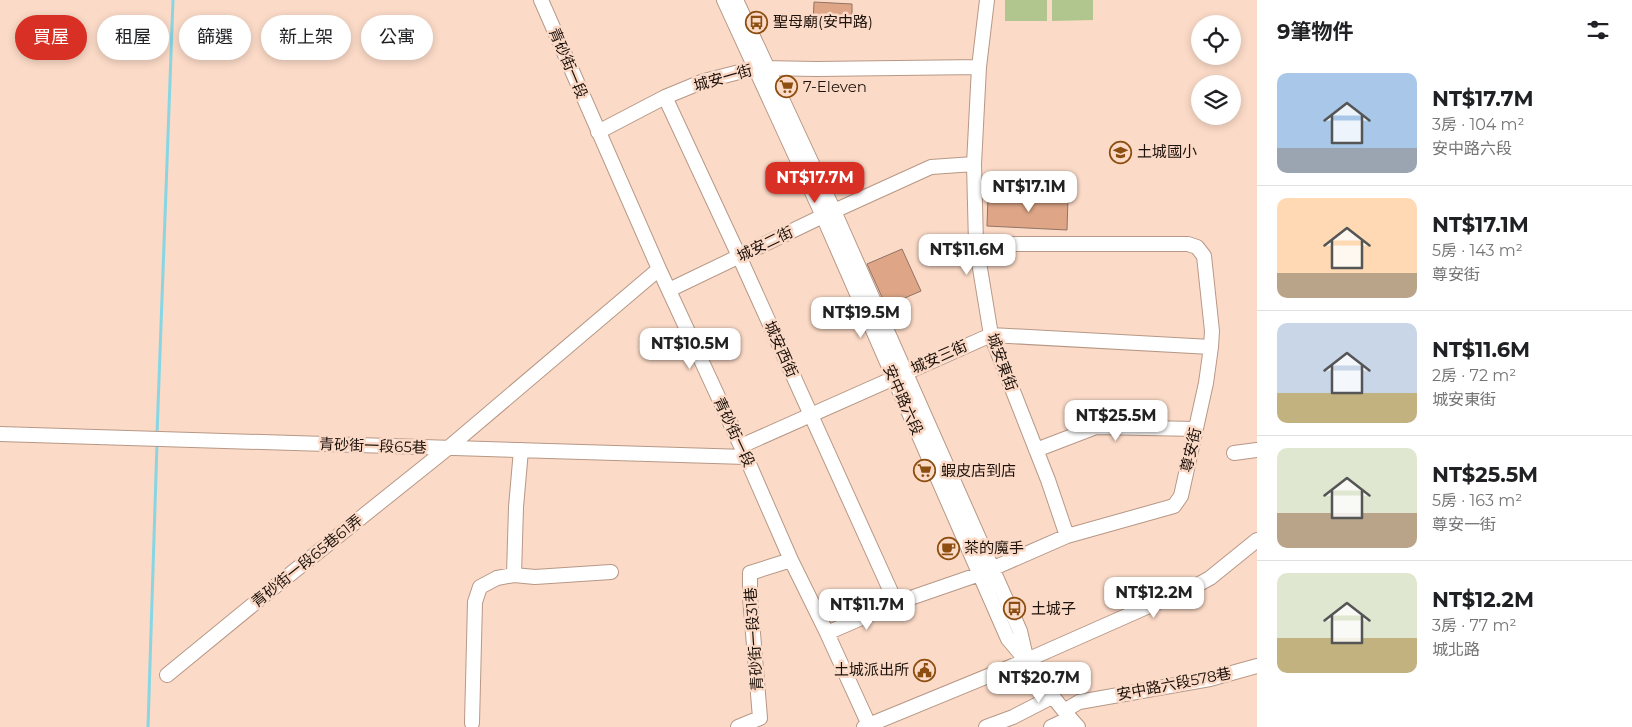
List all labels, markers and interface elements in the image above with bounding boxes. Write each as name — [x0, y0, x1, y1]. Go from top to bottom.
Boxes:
bus stop icon: 聖母廟(安中路) — [745, 10, 769, 34]
place label: 聖母廟(安中路) — [773, 12, 873, 31]
chip: 買屋 — [15, 15, 87, 60]
chip: 租屋 — [97, 15, 169, 60]
chip: 篩選 — [179, 15, 251, 60]
chip: 新上架 — [261, 15, 351, 60]
chip: 公寓 — [361, 15, 433, 60]
map controls — [1191, 15, 1241, 125]
button: locate — [1191, 15, 1241, 65]
icon: filters — [1584, 16, 1612, 44]
text: 9筆物件 — [1277, 19, 1353, 44]
street label: 青砂街一段 — [545, 25, 592, 101]
street label: 城安一街 — [691, 60, 754, 95]
supermarket icon: 7-Eleven — [775, 75, 799, 99]
button: layers — [1191, 75, 1241, 125]
place label: 7-Eleven — [803, 77, 867, 96]
text: NT$17.7M — [1432, 86, 1534, 111]
icon: home — [1317, 93, 1377, 153]
text: 3房 · 104 m² — [1432, 115, 1524, 134]
text: 安中路六段 — [1432, 139, 1512, 158]
school or university icon: 土城國小 — [1109, 140, 1133, 164]
place label: 土城國小 — [1137, 142, 1197, 161]
pin: NT$17.7M — [763, 162, 867, 204]
text: NT$17.7M — [776, 168, 854, 187]
pin: NT$17.1M — [977, 170, 1081, 213]
text: NT$17.1M — [992, 177, 1066, 196]
text: NT$17.1M — [1432, 212, 1529, 237]
icon: home — [1317, 218, 1377, 278]
street label: 城安二街 — [734, 222, 796, 265]
pin: NT$11.6M — [915, 234, 1019, 276]
text: NT$11.6M — [930, 240, 1004, 259]
text: 5房 · 143 m² — [1432, 241, 1523, 260]
text: 尊安街 — [1432, 265, 1480, 284]
pin: NT$19.5M — [809, 296, 913, 339]
text: NT$19.5M — [822, 303, 900, 322]
street label: 城安西街 — [761, 318, 802, 380]
pin: NT$10.5M — [638, 328, 742, 370]
street label: 城安東街 — [983, 330, 1022, 393]
text: NT$10.5M — [651, 334, 729, 353]
street label: 城安三街 — [908, 336, 970, 377]
text: NT$11.6M — [1432, 337, 1530, 362]
icon: home — [1317, 343, 1377, 403]
street label: 安中路六段 — [880, 362, 927, 438]
text: 2房 · 72 m² — [1432, 366, 1516, 385]
text: 城安東街 — [1432, 390, 1496, 409]
street label: 青砂街一段 — [710, 394, 759, 470]
pin: NT$25.5M — [1064, 400, 1168, 442]
text: NT$25.5M — [1076, 406, 1156, 425]
street label: 尊安街 — [1176, 426, 1205, 474]
street label: 青砂街一段65巷 — [319, 434, 427, 457]
supermarket icon: 蝦皮店到店 — [913, 459, 937, 483]
place label: 蝦皮店到店 — [941, 461, 1016, 480]
text: NT$25.5M — [1432, 462, 1538, 487]
icon: home — [1317, 468, 1377, 528]
text: 5房 · 163 m² — [1432, 491, 1522, 510]
street label: 青砂街一段65巷61弄 — [247, 510, 366, 611]
text: 尊安一街 — [1432, 515, 1496, 534]
cafe icon: 茶的魔手 — [936, 536, 960, 560]
place label: 茶的魔手 — [964, 538, 1024, 557]
pin: NT$12.2M — [1102, 576, 1206, 619]
text: NT$12.2M — [1115, 583, 1193, 602]
street label: 青砂街一段31巷 — [740, 587, 767, 692]
text: NT$12.2M — [1432, 587, 1534, 612]
pin: NT$11.7M — [815, 588, 919, 631]
icon: home — [1317, 593, 1377, 653]
text: NT$11.7M — [830, 595, 904, 614]
bus stop icon: 土城子 — [1003, 597, 1027, 621]
place label: 土城子 — [1031, 599, 1076, 618]
text: 3房 · 77 m² — [1432, 616, 1516, 635]
text: 城北路 — [1432, 640, 1480, 659]
public building icon: 土城派出所 — [913, 658, 937, 682]
place label: 土城派出所 — [834, 660, 909, 679]
pin: NT$20.7M — [987, 662, 1091, 704]
street label: 安中路六段578巷 — [1115, 663, 1233, 704]
text: NT$20.7M — [998, 668, 1080, 687]

